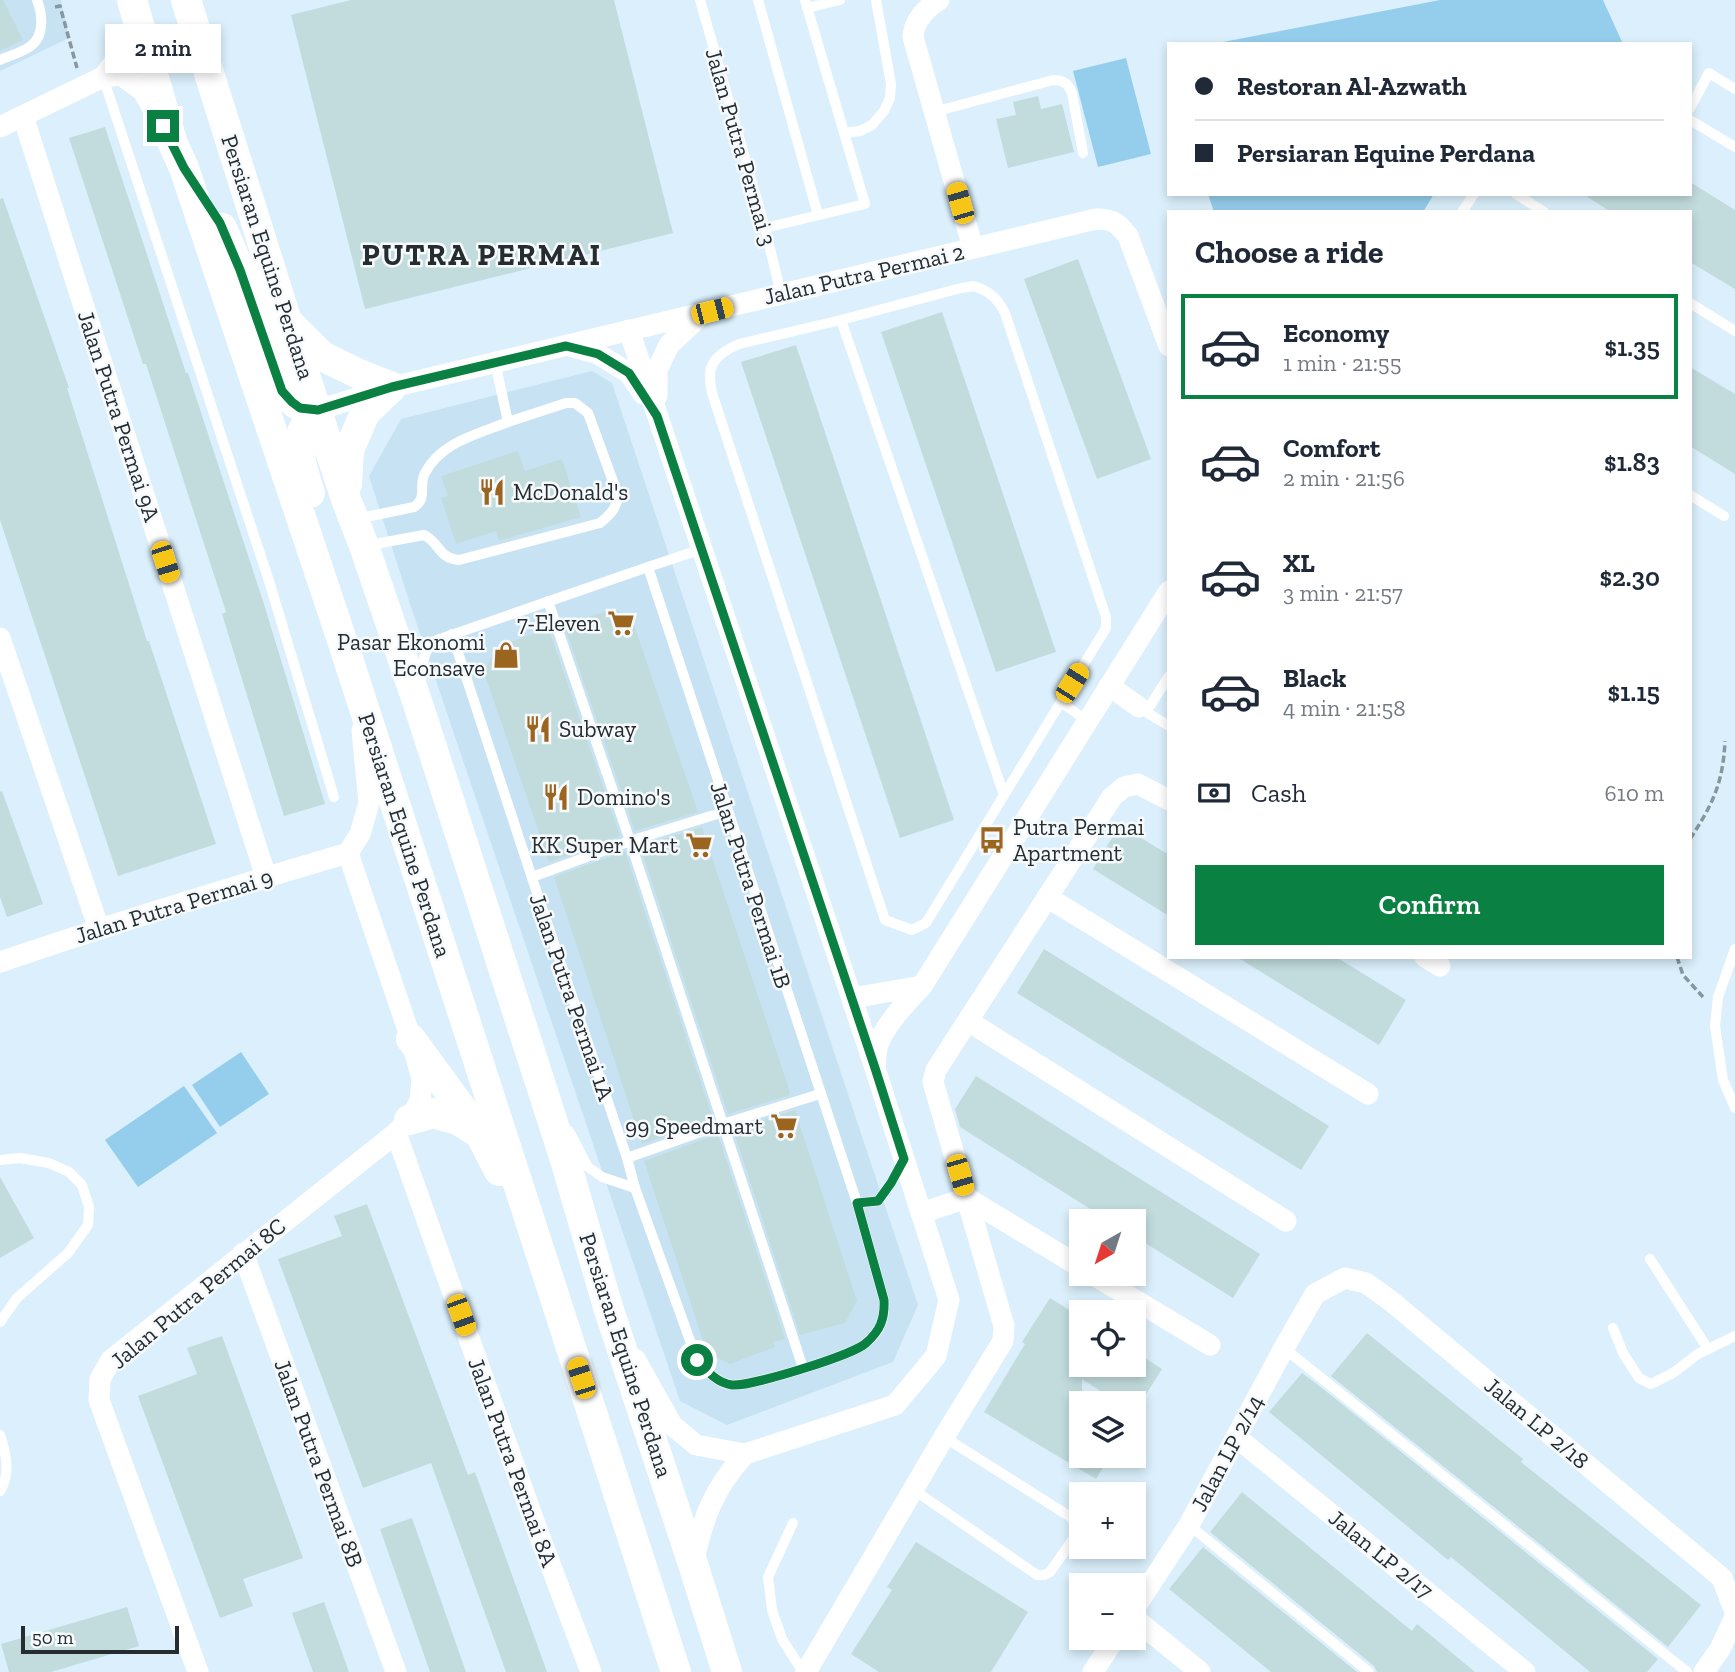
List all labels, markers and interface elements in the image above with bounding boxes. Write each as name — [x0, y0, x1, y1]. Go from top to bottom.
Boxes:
callout: 2 min — [105, 24, 221, 74]
text: 2 min — [134, 34, 192, 62]
street label: Jalan Putra Permai 3 — [699, 45, 783, 249]
text: Restoran Al-Azwath — [1237, 70, 1467, 102]
route end — [147, 110, 179, 142]
street label: Persiaran Equine Perdana — [215, 131, 321, 383]
text: Persiaran Equine Perdana — [1237, 137, 1535, 169]
car — [945, 180, 976, 226]
text: Choose a ride — [1195, 233, 1383, 271]
district label: PUTRA PERMAI — [362, 237, 602, 273]
street label: Jalan Putra Permai 2 — [761, 237, 967, 311]
car — [690, 296, 735, 326]
street label: Jalan Putra Permai 9A — [72, 307, 167, 526]
icon: car — [1199, 315, 1262, 378]
text: Economy — [1283, 317, 1389, 349]
text: $1.35 — [1604, 331, 1660, 363]
text: 1 min · 21:55 — [1283, 349, 1401, 377]
icon: car — [1199, 430, 1262, 493]
text: Comfort — [1283, 432, 1380, 464]
text: $1.83 — [1604, 446, 1660, 478]
text: 2 min · 21:56 — [1283, 464, 1405, 492]
restaurant icon: McDonald's — [477, 477, 507, 507]
place label: McDonald's — [513, 478, 628, 506]
car — [149, 539, 182, 585]
icon: car — [1199, 545, 1262, 608]
text: XL — [1283, 547, 1315, 579]
text: $2.30 — [1600, 561, 1660, 593]
text: 3 min · 21:57 — [1283, 579, 1403, 607]
supermarket icon: 7-Eleven — [606, 608, 636, 638]
place label: 7-Eleven — [517, 609, 600, 637]
place label: Pasar Ekonomi Econsave — [337, 628, 485, 682]
shop icon: Pasar Ekonomi Econsave — [491, 640, 521, 670]
car — [1052, 660, 1093, 706]
icon: car — [1199, 660, 1262, 723]
text: Black — [1283, 662, 1346, 694]
text: $1.15 — [1608, 676, 1660, 708]
text: 4 min · 21:58 — [1283, 694, 1406, 722]
street label: Persiaran Equine Perdana — [352, 709, 458, 961]
restaurant icon: Subway — [523, 714, 553, 744]
place label: Subway — [559, 715, 637, 743]
icon: cash — [1195, 774, 1233, 812]
text: Cash — [1251, 777, 1306, 809]
street label: Jalan Putra Permai 1B — [704, 778, 798, 992]
text: 610 m — [1605, 779, 1664, 807]
restaurant icon: Domino's — [541, 782, 571, 812]
place label: Domino's — [577, 783, 671, 811]
place label: Putra Permai Apartment — [1013, 813, 1144, 867]
bus stop icon: Putra Permai Apartment — [977, 825, 1007, 855]
supermarket icon: KK Super Mart — [684, 830, 714, 860]
place label: KK Super Mart — [531, 831, 678, 859]
street label: Jalan Putra Permai 9 — [72, 863, 276, 949]
button: Confirm — [1195, 865, 1664, 945]
street label: Jalan Putra Permai 1A — [523, 890, 621, 1105]
supermarket icon: 99 Speedmart — [769, 1111, 799, 1141]
place label: 99 Speedmart — [625, 1112, 763, 1140]
car — [945, 1152, 976, 1198]
north arrow — [1069, 1209, 1146, 1286]
map controls — [1069, 1209, 1146, 1650]
street label: Jalan Putra Permai 8C — [105, 1211, 291, 1375]
street label: Persiaran Equine Perdana — [573, 1229, 679, 1481]
car — [444, 1292, 479, 1338]
button: locate — [1069, 1300, 1146, 1377]
route start — [681, 1344, 713, 1376]
street label: Jalan Putra Permai 8A — [462, 1354, 564, 1571]
street label: Jalan Putra Permai 8B — [268, 1355, 370, 1571]
car — [565, 1355, 598, 1401]
street label: Jalan LP 2/18 — [1479, 1371, 1595, 1475]
street label: Jalan LP 2/14 — [1185, 1390, 1269, 1516]
button: layers — [1069, 1391, 1146, 1468]
button: + — [1069, 1482, 1146, 1559]
street label: Jalan LP 2/17 — [1323, 1503, 1439, 1605]
button: − — [1069, 1573, 1146, 1650]
scale bar — [21, 1623, 178, 1655]
text: 50 m — [32, 1626, 73, 1649]

